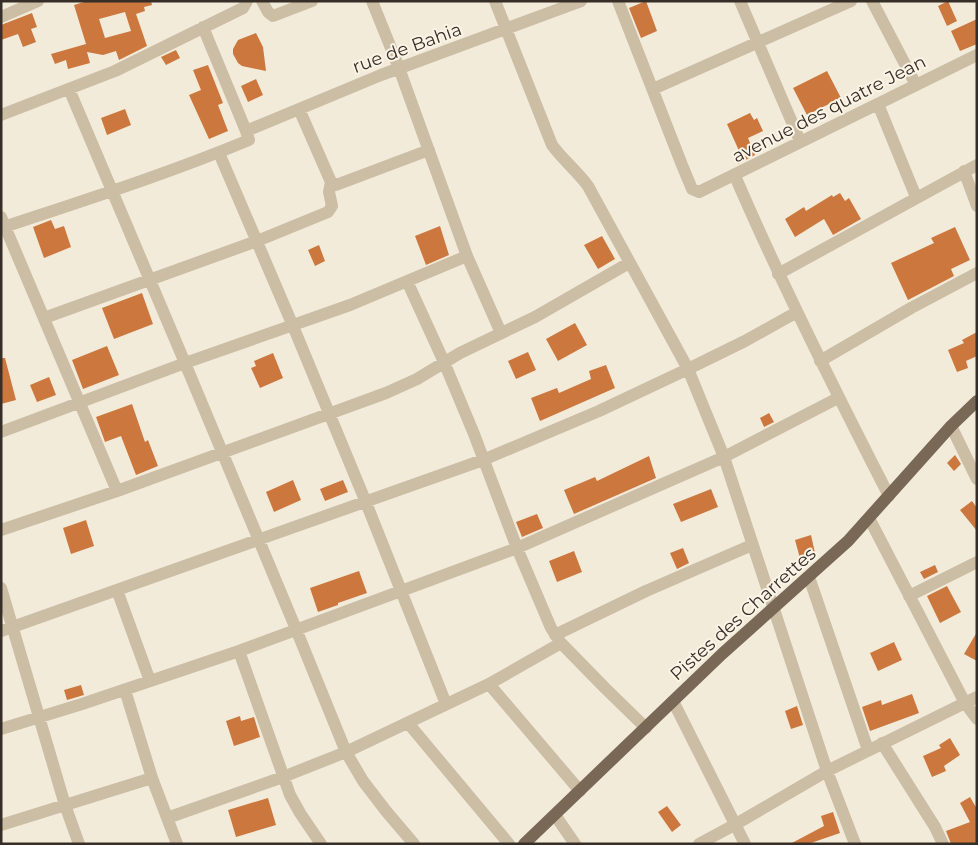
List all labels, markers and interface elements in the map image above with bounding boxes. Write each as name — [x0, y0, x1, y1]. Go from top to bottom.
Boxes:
street label: rue de Bahia — [349, 18, 465, 78]
street label: avenue des quatre Jean — [728, 51, 930, 167]
street label: Pistes des Charrettes — [666, 543, 821, 685]

